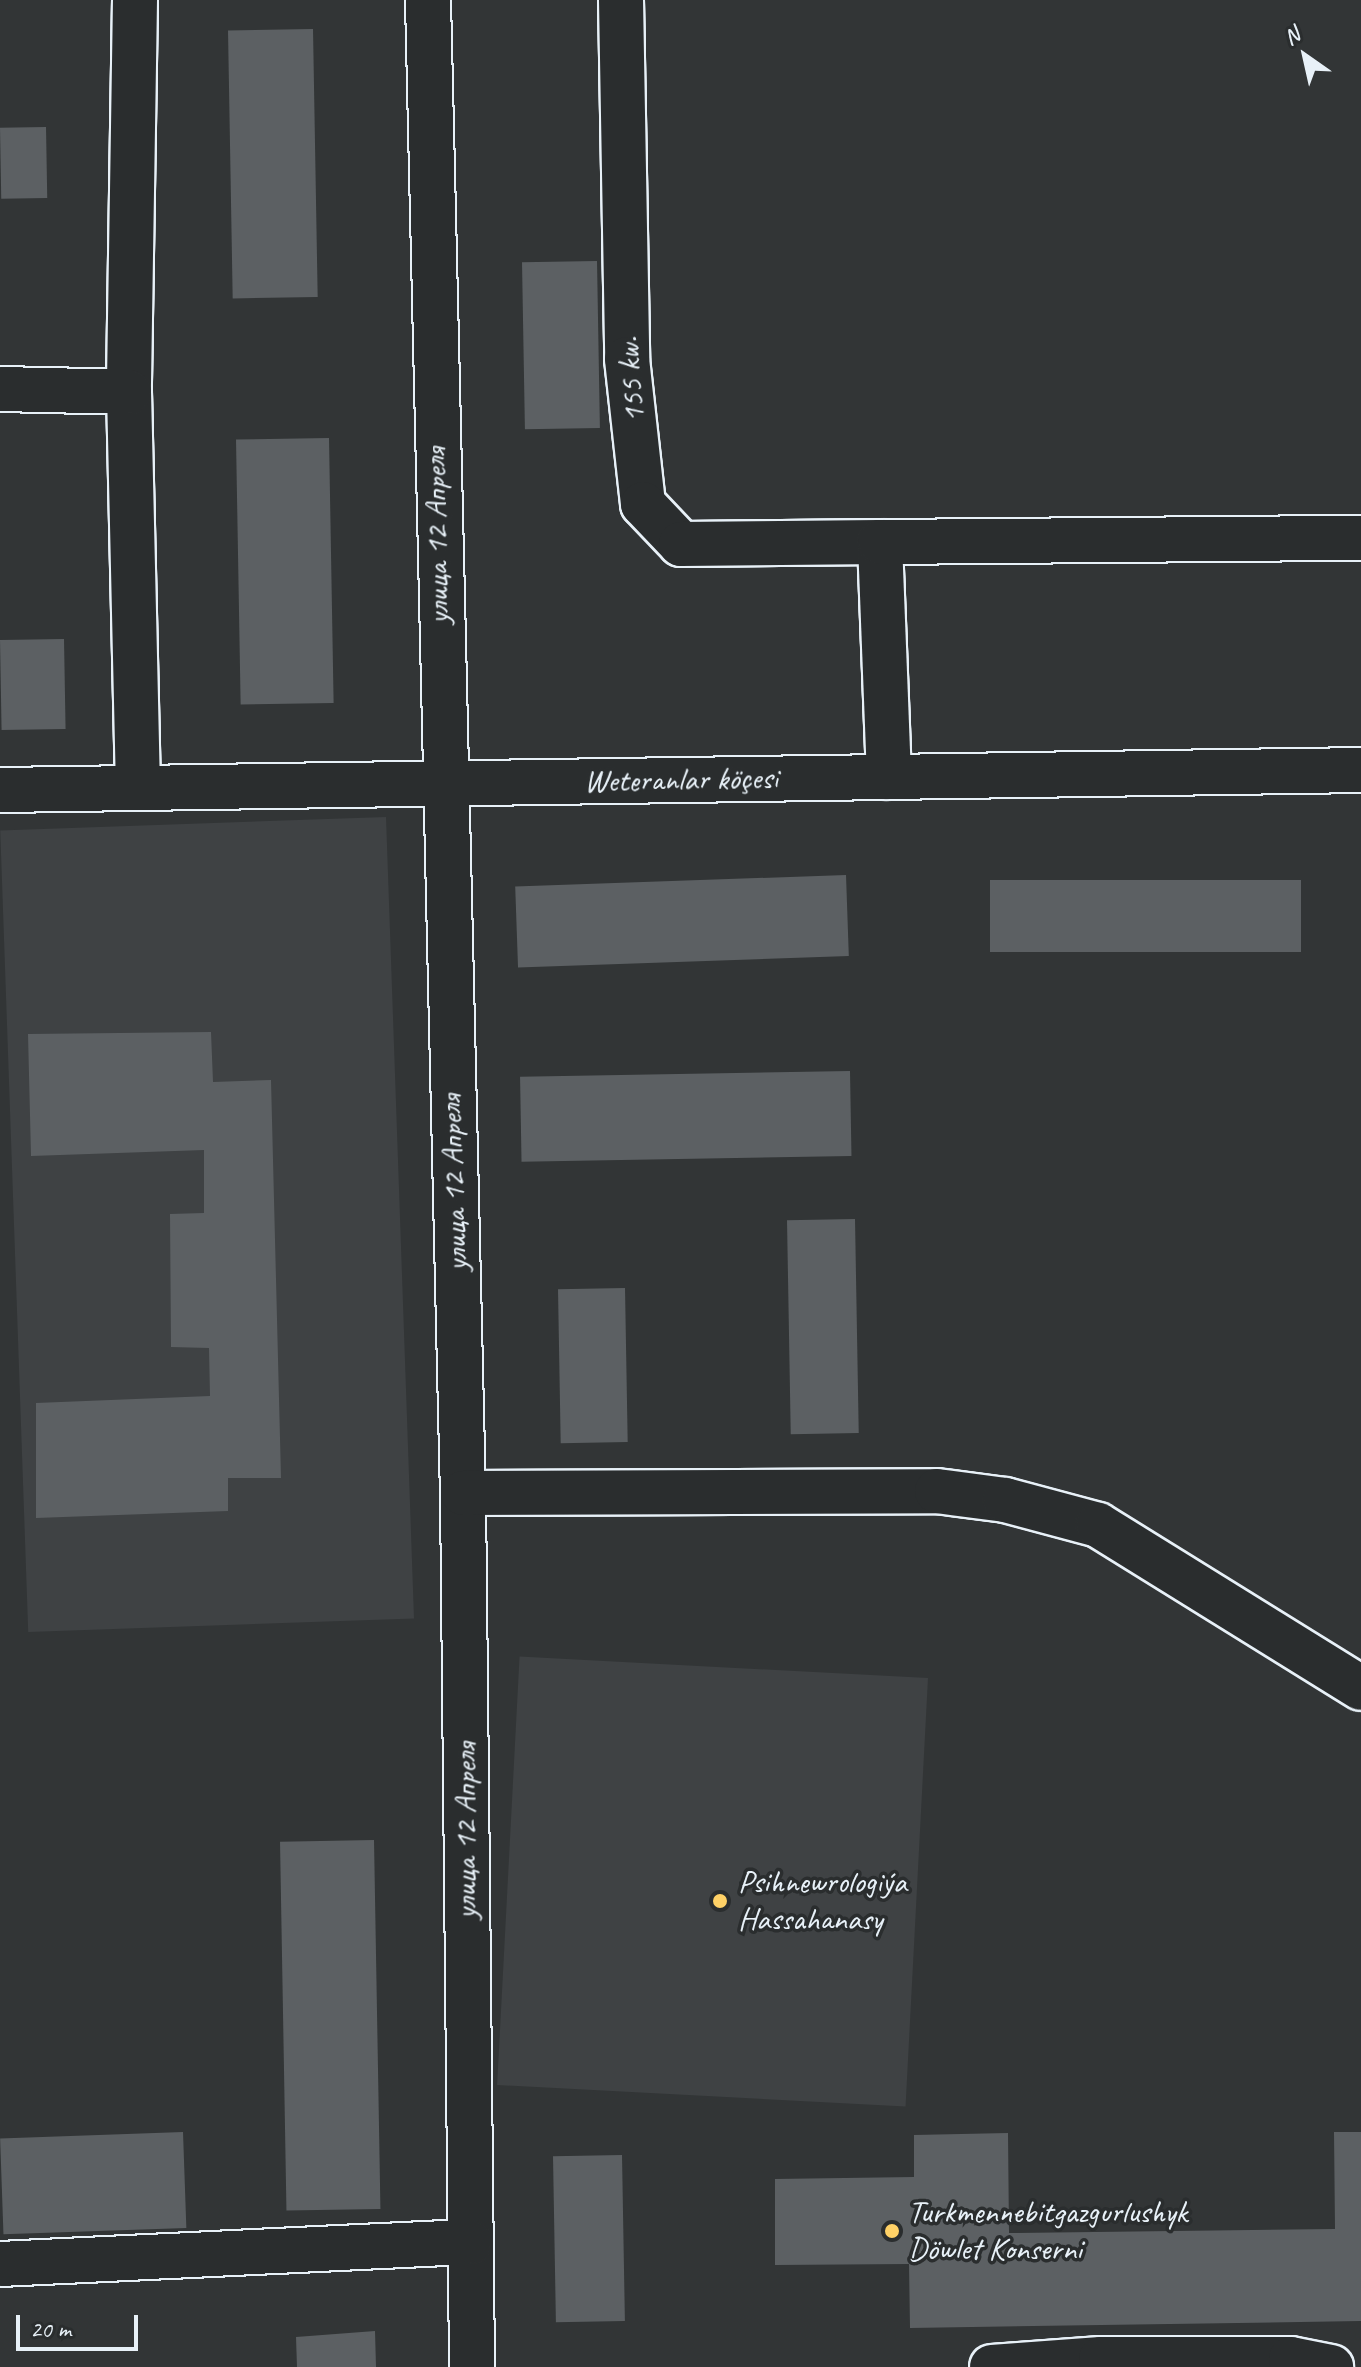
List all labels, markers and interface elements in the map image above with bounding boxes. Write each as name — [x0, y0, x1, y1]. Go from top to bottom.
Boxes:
north arrow — [1265, 16, 1345, 96]
text: N — [1278, 21, 1305, 52]
street label: 155 kw. — [608, 336, 654, 424]
street label: улица 12 Апреля — [416, 447, 458, 625]
street label: Weteranlar köçesi — [584, 759, 778, 801]
street label: улица 12 Апреля — [432, 1094, 476, 1272]
street label: улица 12 Апреля — [447, 1743, 485, 1919]
place label: Psihnewrologiýa Hassahanasy — [738, 1864, 907, 1939]
marker: Psihnewrologiýa Hassahanasy — [709, 1890, 731, 1912]
place label: Turkmennebitgazgurlushyk Döwlet Konserni — [908, 2194, 1187, 2269]
marker: Turkmennebitgazgurlushyk Döwlet Konserni — [883, 2222, 901, 2240]
scale bar — [20, 2299, 142, 2349]
text: 20 m — [30, 2314, 71, 2344]

